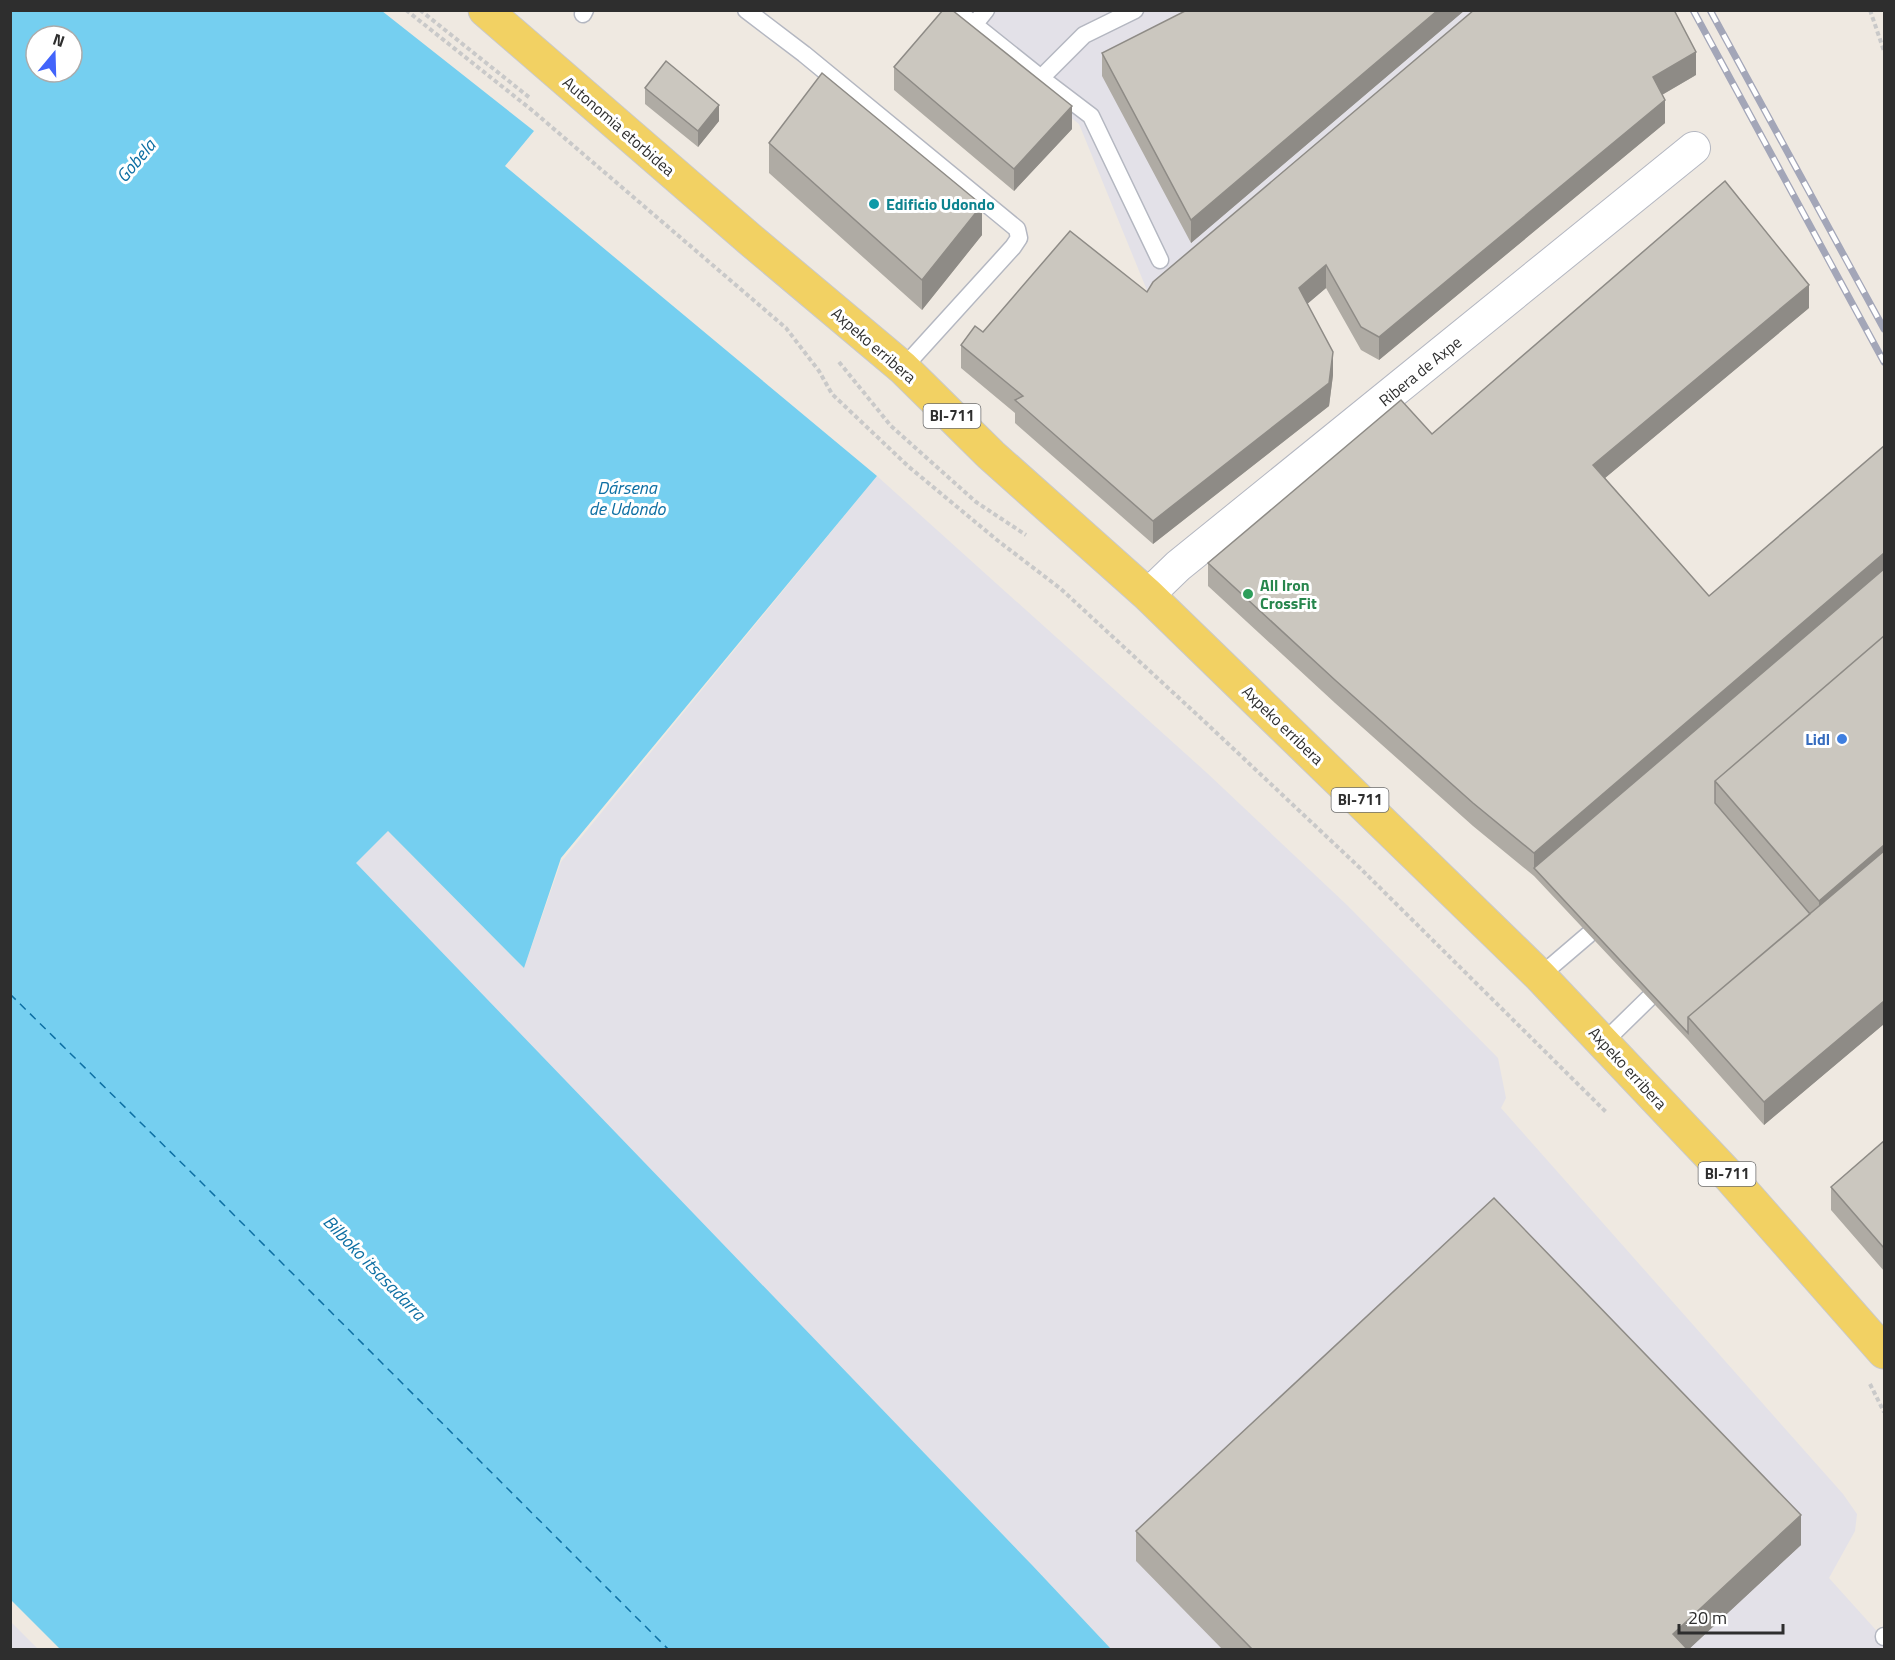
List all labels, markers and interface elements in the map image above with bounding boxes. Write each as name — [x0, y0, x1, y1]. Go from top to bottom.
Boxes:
north arrow — [24, 24, 84, 84]
text: N — [50, 27, 68, 53]
street label: Autonomia etorbidea — [558, 70, 680, 182]
water label: Gobela — [109, 132, 162, 188]
place label: Edificio Udondo — [886, 192, 995, 216]
marker: Edificio Udondo — [867, 197, 881, 211]
street label: Axpeko erribera — [826, 301, 922, 389]
street label: Ribera de Axpe — [1373, 330, 1467, 412]
road number: BI-711 — [924, 404, 980, 428]
water label: Dársena de Udondo — [589, 474, 666, 522]
place label: All Iron CrossFit — [1260, 573, 1317, 615]
marker: All Iron CrossFit — [1241, 587, 1255, 601]
street label: Axpeko erribera — [1237, 680, 1329, 770]
place label: Lidl — [1805, 727, 1830, 751]
marker: Lidl — [1835, 732, 1849, 746]
road number: BI-711 — [1332, 788, 1388, 812]
street label: Axpeko erribera — [1583, 1021, 1673, 1115]
road number: BI-711 — [1698, 1162, 1756, 1186]
water label: Bilboko itsasadarra — [317, 1209, 433, 1327]
scale bar — [1679, 1597, 1782, 1635]
text: 20 m — [1688, 1604, 1727, 1631]

